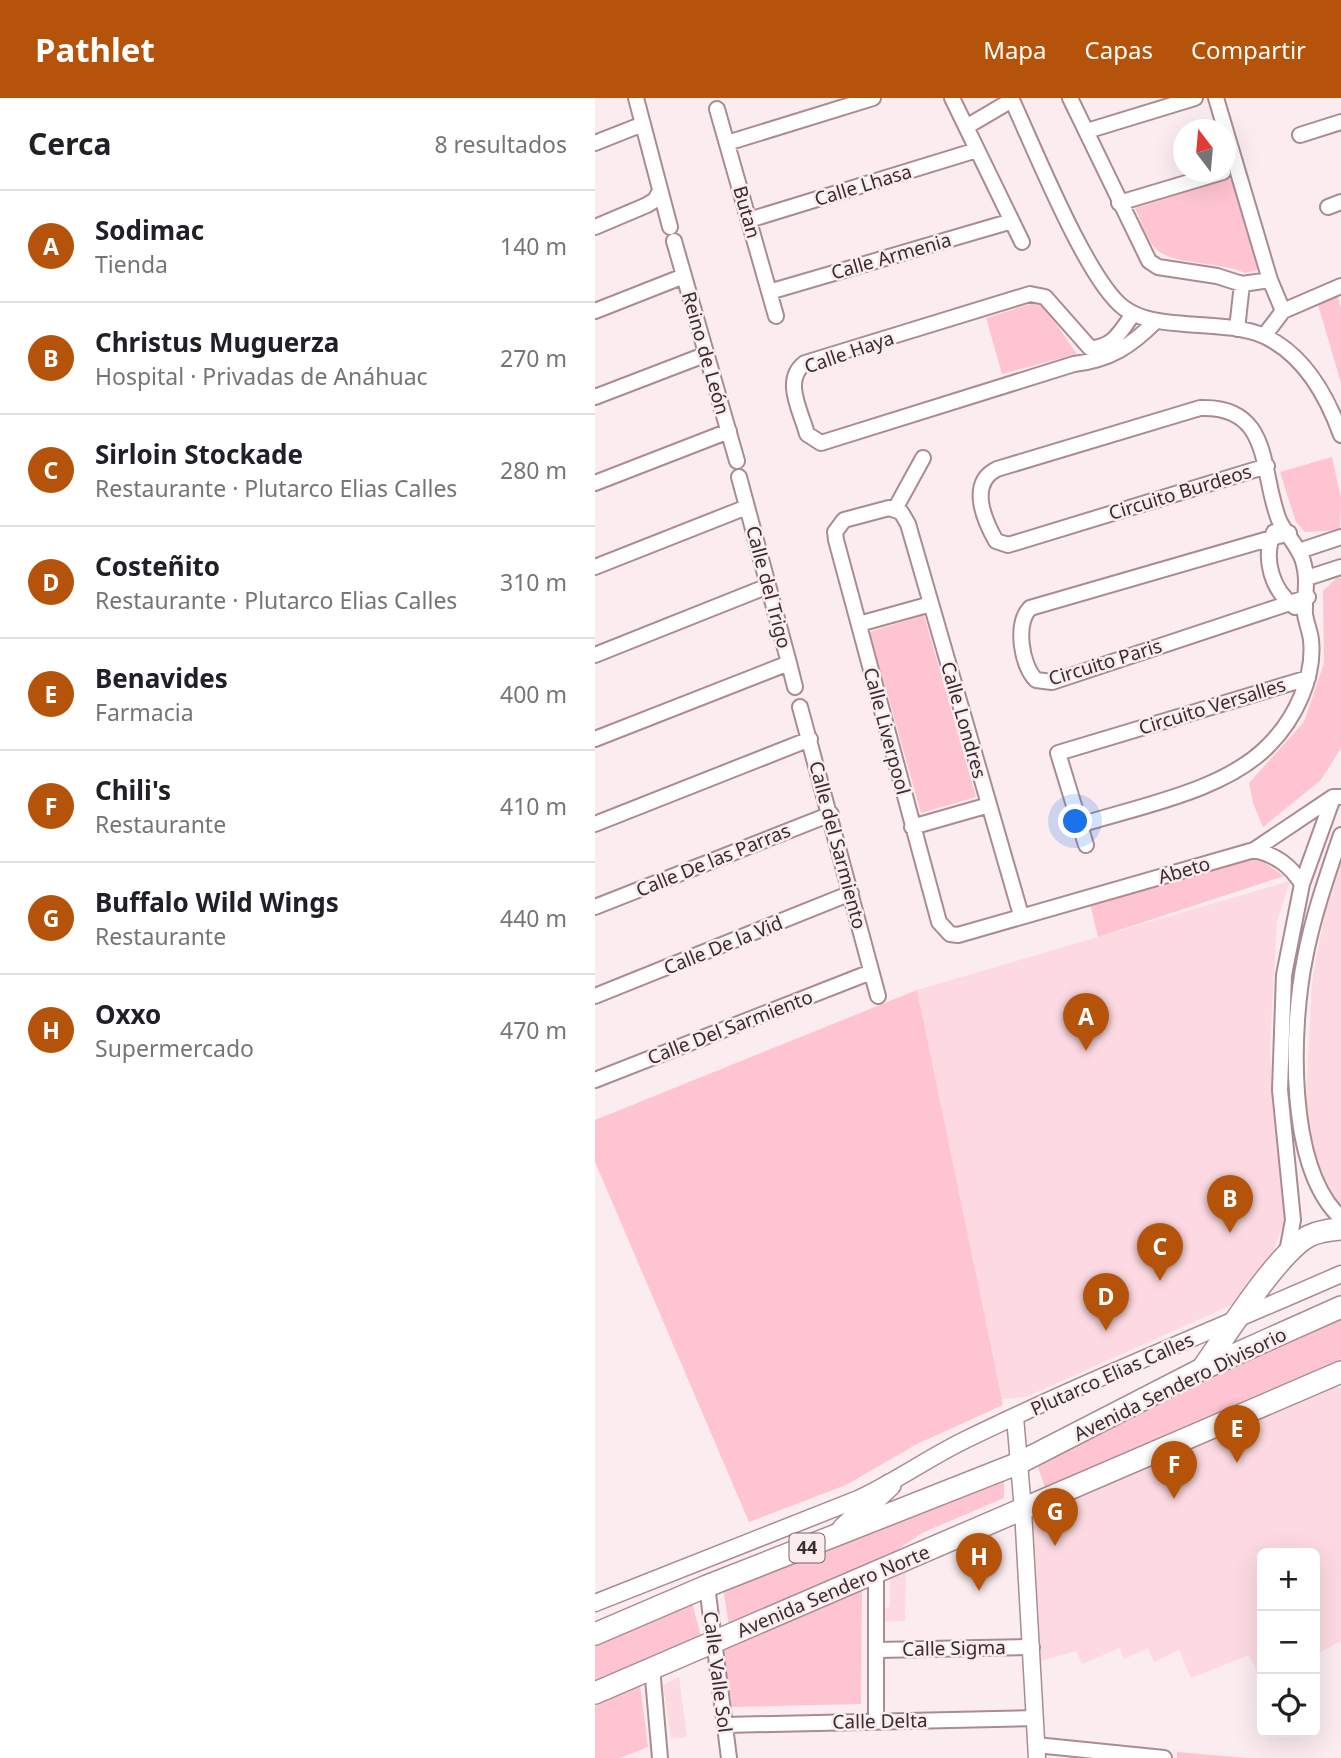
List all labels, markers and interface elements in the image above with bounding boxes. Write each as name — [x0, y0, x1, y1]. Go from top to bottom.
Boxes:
text: Pathlet — [35, 27, 155, 72]
text: Mapa — [983, 33, 1047, 66]
text: Capas — [1085, 33, 1153, 66]
text: Compartir — [1191, 33, 1306, 66]
north arrow — [1173, 119, 1236, 182]
text: Cerca — [28, 123, 111, 164]
text: 8 resultados — [434, 128, 567, 160]
street label: Calle Lhasa — [811, 158, 915, 212]
street label: Butan — [727, 183, 767, 241]
text: Sodimac — [95, 212, 204, 248]
street label: Calle Armenia — [828, 226, 954, 286]
text: A — [43, 230, 59, 262]
text: 140 m — [500, 230, 567, 262]
text: Tienda — [95, 248, 168, 280]
street label: Reino de León — [676, 288, 736, 418]
text: Christus Muguerza — [95, 324, 339, 360]
street label: Calle Haya — [801, 325, 897, 379]
text: B — [43, 342, 59, 374]
text: 270 m — [500, 342, 567, 374]
text: Hospital · Privadas de Anáhuac — [95, 360, 428, 392]
text: Sirloin Stockade — [95, 436, 303, 472]
text: C — [44, 454, 58, 486]
text: 280 m — [500, 454, 567, 486]
street label: Circuito Burdeos — [1105, 458, 1255, 526]
text: Restaurante · Plutarco Elias Calles — [95, 472, 457, 504]
street label: Calle del Trigo — [740, 523, 798, 651]
text: Costeñito — [95, 548, 220, 584]
text: D — [43, 566, 59, 598]
text: 310 m — [500, 566, 567, 598]
text: Restaurante · Plutarco Elias Calles — [95, 584, 457, 616]
street label: Circuito Paris — [1045, 632, 1165, 692]
street label: Calle Londres — [935, 659, 993, 781]
text: Benavides — [95, 660, 228, 696]
street label: Calle Liverpool — [858, 664, 916, 798]
street label: Circuito Versalles — [1135, 671, 1289, 741]
text: E — [45, 678, 57, 710]
text: 400 m — [500, 678, 567, 710]
text: Farmacia — [95, 696, 194, 728]
street label: Calle del Sarmiento — [803, 758, 873, 932]
text: Chili's — [95, 772, 171, 808]
text: F — [45, 790, 57, 822]
text: 410 m — [500, 790, 567, 822]
your location — [1058, 804, 1092, 838]
text: Restaurante — [95, 808, 226, 840]
street label: Calle De las Parras — [632, 817, 794, 903]
street label: Abeto — [1155, 850, 1213, 890]
text: Buffalo Wild Wings — [95, 884, 339, 920]
text: G — [43, 902, 59, 934]
text: 440 m — [500, 902, 567, 934]
street label: Calle De la Vid — [660, 909, 786, 981]
text: Restaurante — [95, 920, 226, 952]
street label: Calle Del Sarmiento — [644, 984, 816, 1070]
pin: A — [1063, 993, 1109, 1051]
text: Oxxo — [95, 996, 161, 1032]
text: H — [42, 1014, 60, 1046]
text: 470 m — [500, 1014, 567, 1046]
text: Supermercado — [95, 1032, 254, 1064]
pin: B — [1207, 1175, 1253, 1233]
pin: C — [1137, 1223, 1183, 1281]
pin: D — [1083, 1273, 1129, 1331]
street label: Avenida Sendero Divisorio — [1069, 1321, 1291, 1447]
street label: Plutarco Elias Calles — [1026, 1326, 1198, 1422]
pin: E — [1214, 1405, 1260, 1463]
pin: F — [1151, 1441, 1197, 1499]
pin: G — [1032, 1488, 1078, 1546]
pin: H — [956, 1533, 1002, 1591]
road number: 44 — [789, 1534, 825, 1562]
street label: Avenida Sendero Norte — [733, 1539, 933, 1643]
map controls — [1257, 1548, 1320, 1737]
button: + — [1257, 1548, 1320, 1611]
street label: Calle Valle Sol — [698, 1610, 738, 1734]
button: − — [1257, 1611, 1320, 1674]
street label: Calle Sigma — [902, 1634, 1006, 1662]
button: locate — [1257, 1674, 1320, 1737]
street label: Calle Delta — [832, 1707, 928, 1735]

